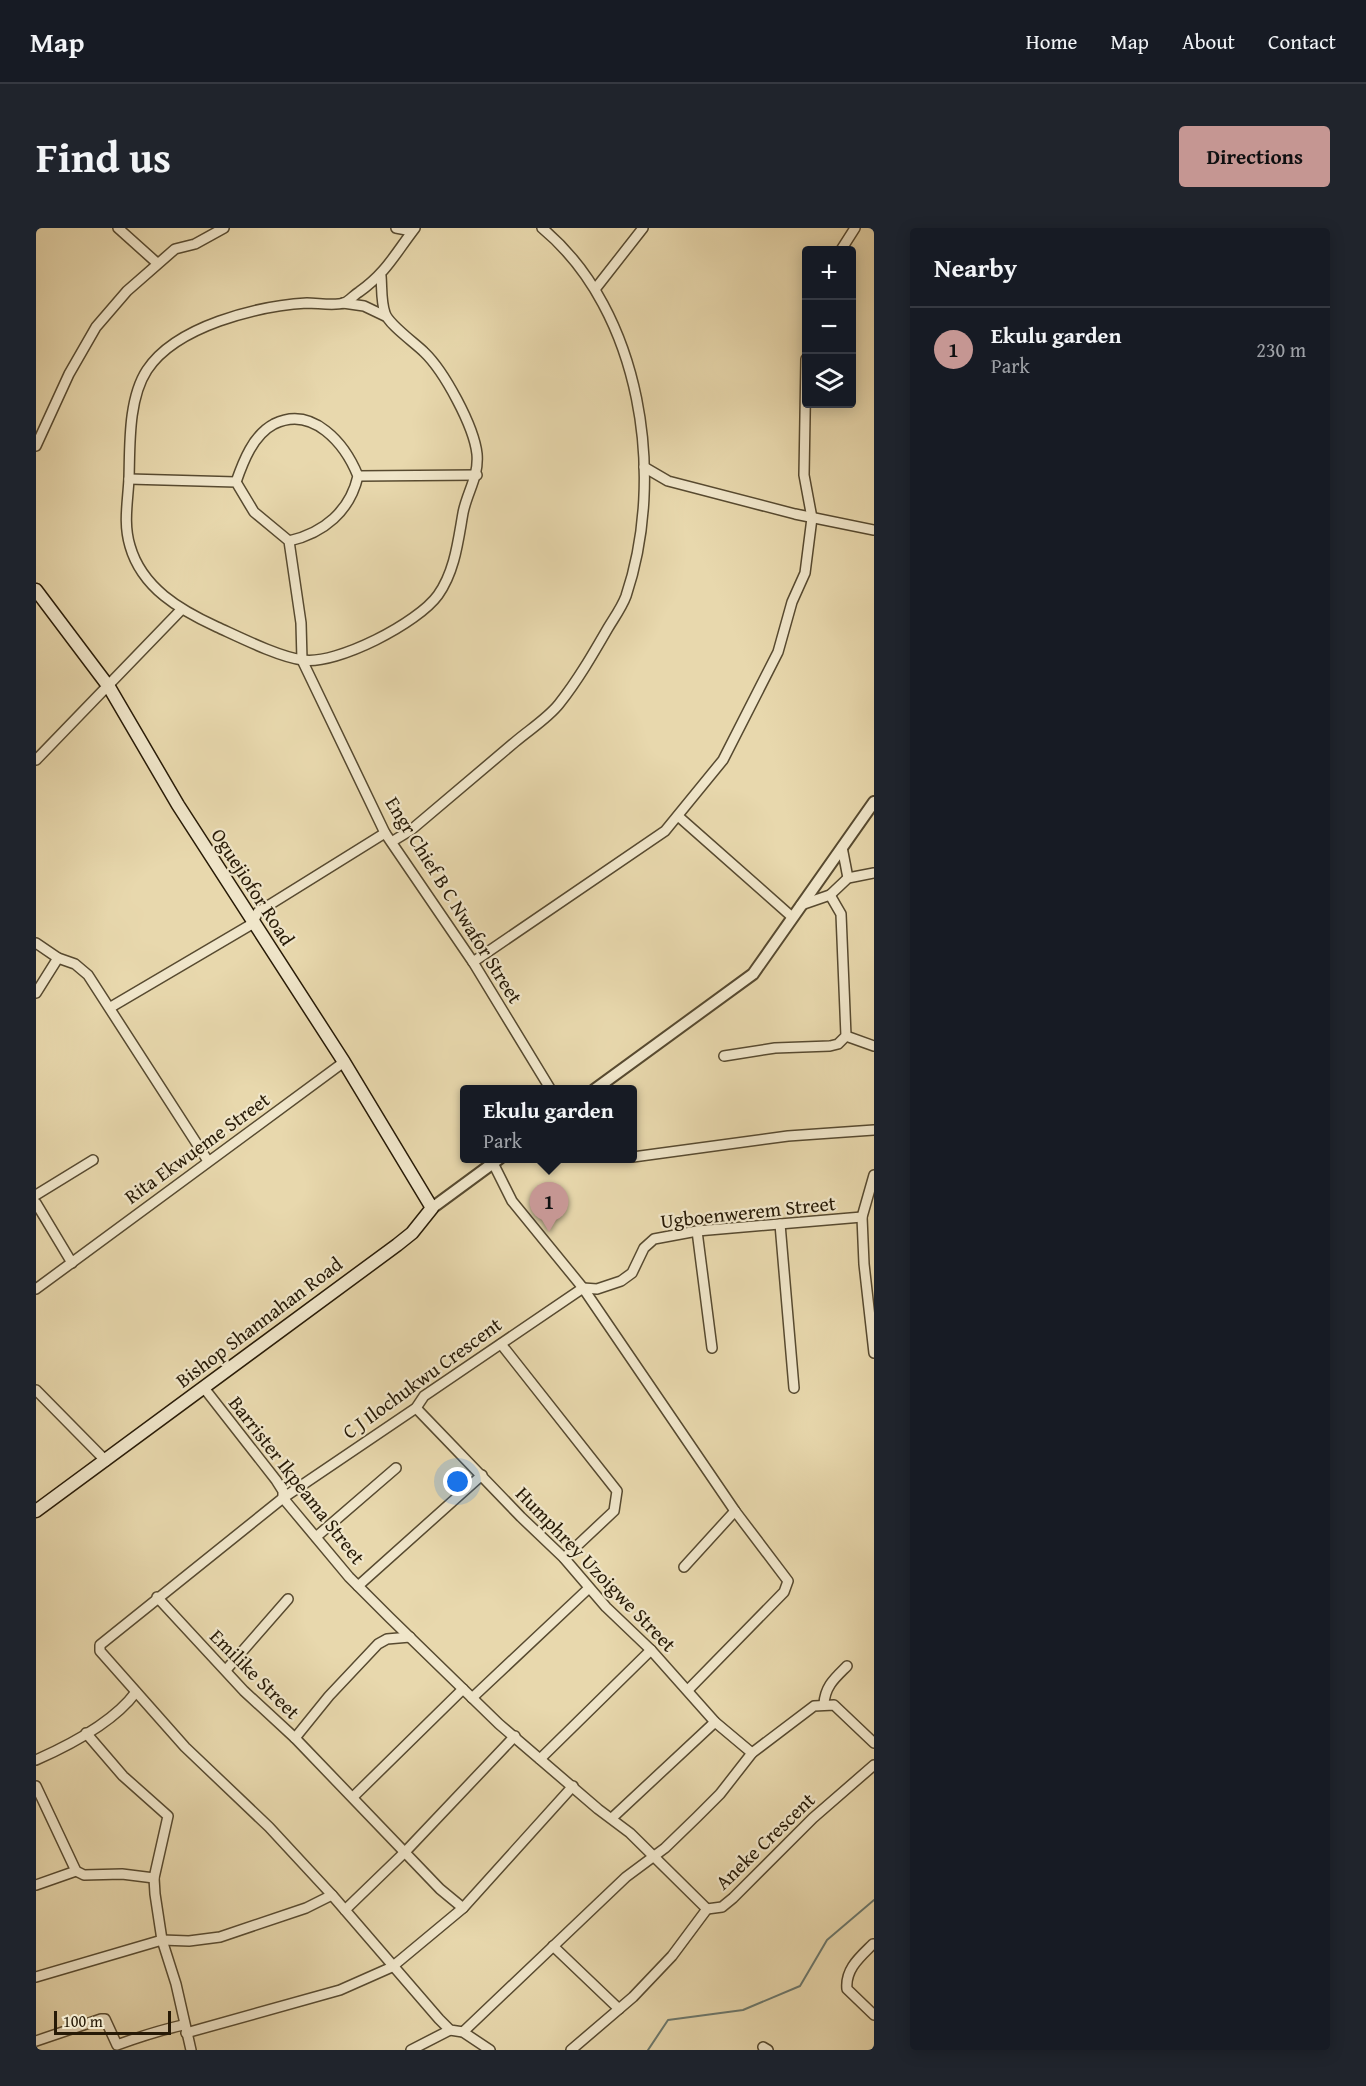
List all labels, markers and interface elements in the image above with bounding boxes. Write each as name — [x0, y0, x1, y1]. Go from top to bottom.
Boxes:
text: Map — [30, 21, 84, 62]
text: Home — [1026, 26, 1077, 57]
text: Map — [1110, 26, 1149, 57]
text: About — [1182, 26, 1235, 57]
text: Contact — [1268, 26, 1336, 57]
text: Find us — [36, 126, 171, 187]
button: Directions — [1179, 126, 1330, 187]
map controls — [802, 246, 856, 408]
button: + — [802, 246, 856, 300]
text: Nearby — [934, 248, 1017, 287]
button: − — [802, 300, 856, 354]
text: Ekulu garden — [991, 319, 1121, 351]
text: 1 — [948, 335, 959, 364]
text: 230 m — [1256, 335, 1306, 364]
text: Park — [991, 351, 1030, 380]
button: layers — [802, 354, 856, 408]
street label: Engr Chief B C Nwafor Street — [379, 791, 530, 1009]
street label: Oguejiofor Road — [205, 822, 302, 951]
street label: Rita Ekwueme Street — [118, 1085, 275, 1210]
popup — [460, 1085, 637, 1163]
text: Ekulu garden — [483, 1094, 614, 1126]
text: Park — [483, 1126, 522, 1155]
pin: 1 — [530, 1182, 568, 1232]
street label: Ugboenwerem Street — [659, 1188, 837, 1235]
street label: Bishop Shannahan Road — [169, 1249, 348, 1394]
street label: C J Ilochukwu Crescent — [336, 1310, 507, 1445]
street label: Barrister Ikpeama Street — [222, 1389, 372, 1570]
your location — [443, 1467, 472, 1496]
street label: Humphrey Uzoigwe Street — [510, 1479, 683, 1658]
street label: Emilike Street — [204, 1622, 307, 1725]
street label: Aneke Crescent — [708, 1785, 821, 1896]
scale bar — [54, 2008, 171, 2036]
text: 100 m — [63, 2009, 103, 2033]

